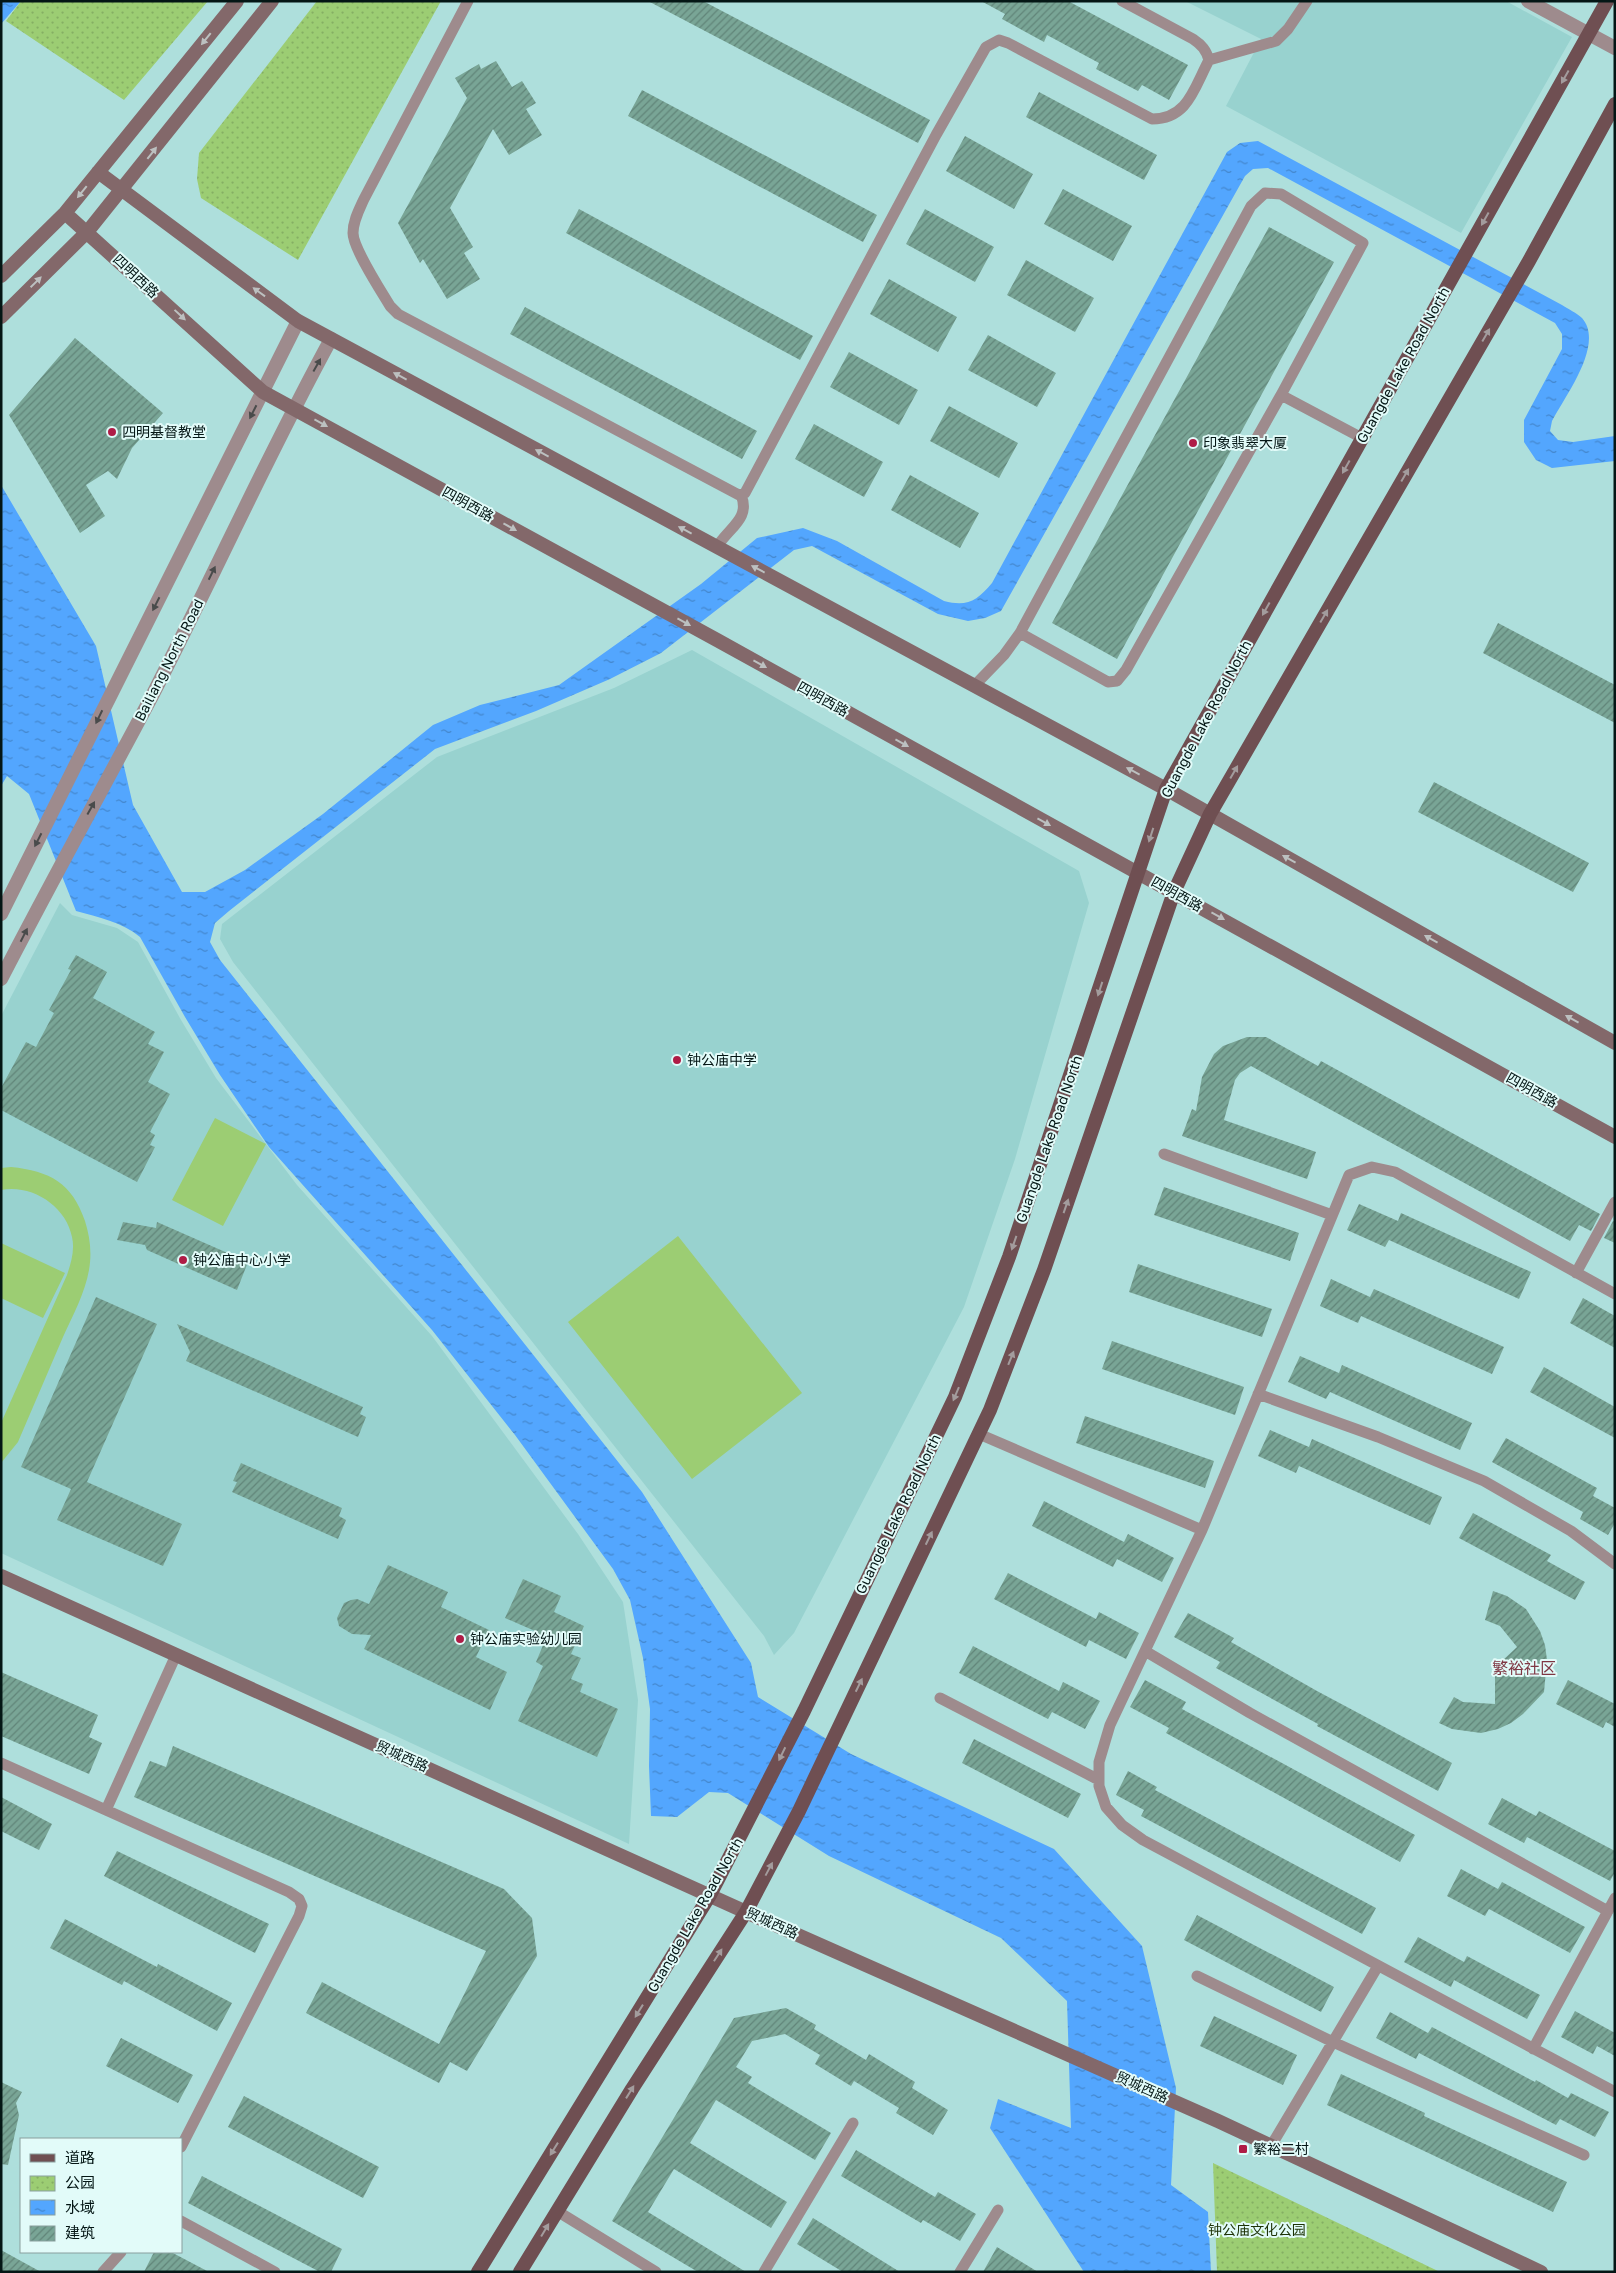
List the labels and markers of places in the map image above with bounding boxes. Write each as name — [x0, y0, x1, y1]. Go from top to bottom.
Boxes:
place label: 四明基督教堂 — [122, 423, 206, 440]
marker: 四明基督教堂 — [106, 426, 118, 438]
place label: 印象翡翠大厦 — [1203, 434, 1287, 451]
marker: 印象翡翠大厦 — [1187, 437, 1199, 449]
place label: 钟公庙中学 — [687, 1051, 757, 1068]
marker: 钟公庙中学 — [671, 1054, 683, 1066]
place label: 钟公庙中心小学 — [193, 1251, 291, 1268]
marker: 钟公庙中心小学 — [177, 1254, 189, 1266]
place label: 钟公庙实验幼儿园 — [470, 1630, 582, 1647]
marker: 钟公庙实验幼儿园 — [454, 1633, 466, 1645]
place label: 繁裕二村 — [1253, 2140, 1309, 2157]
marker: 繁裕二村 — [1237, 2143, 1249, 2155]

